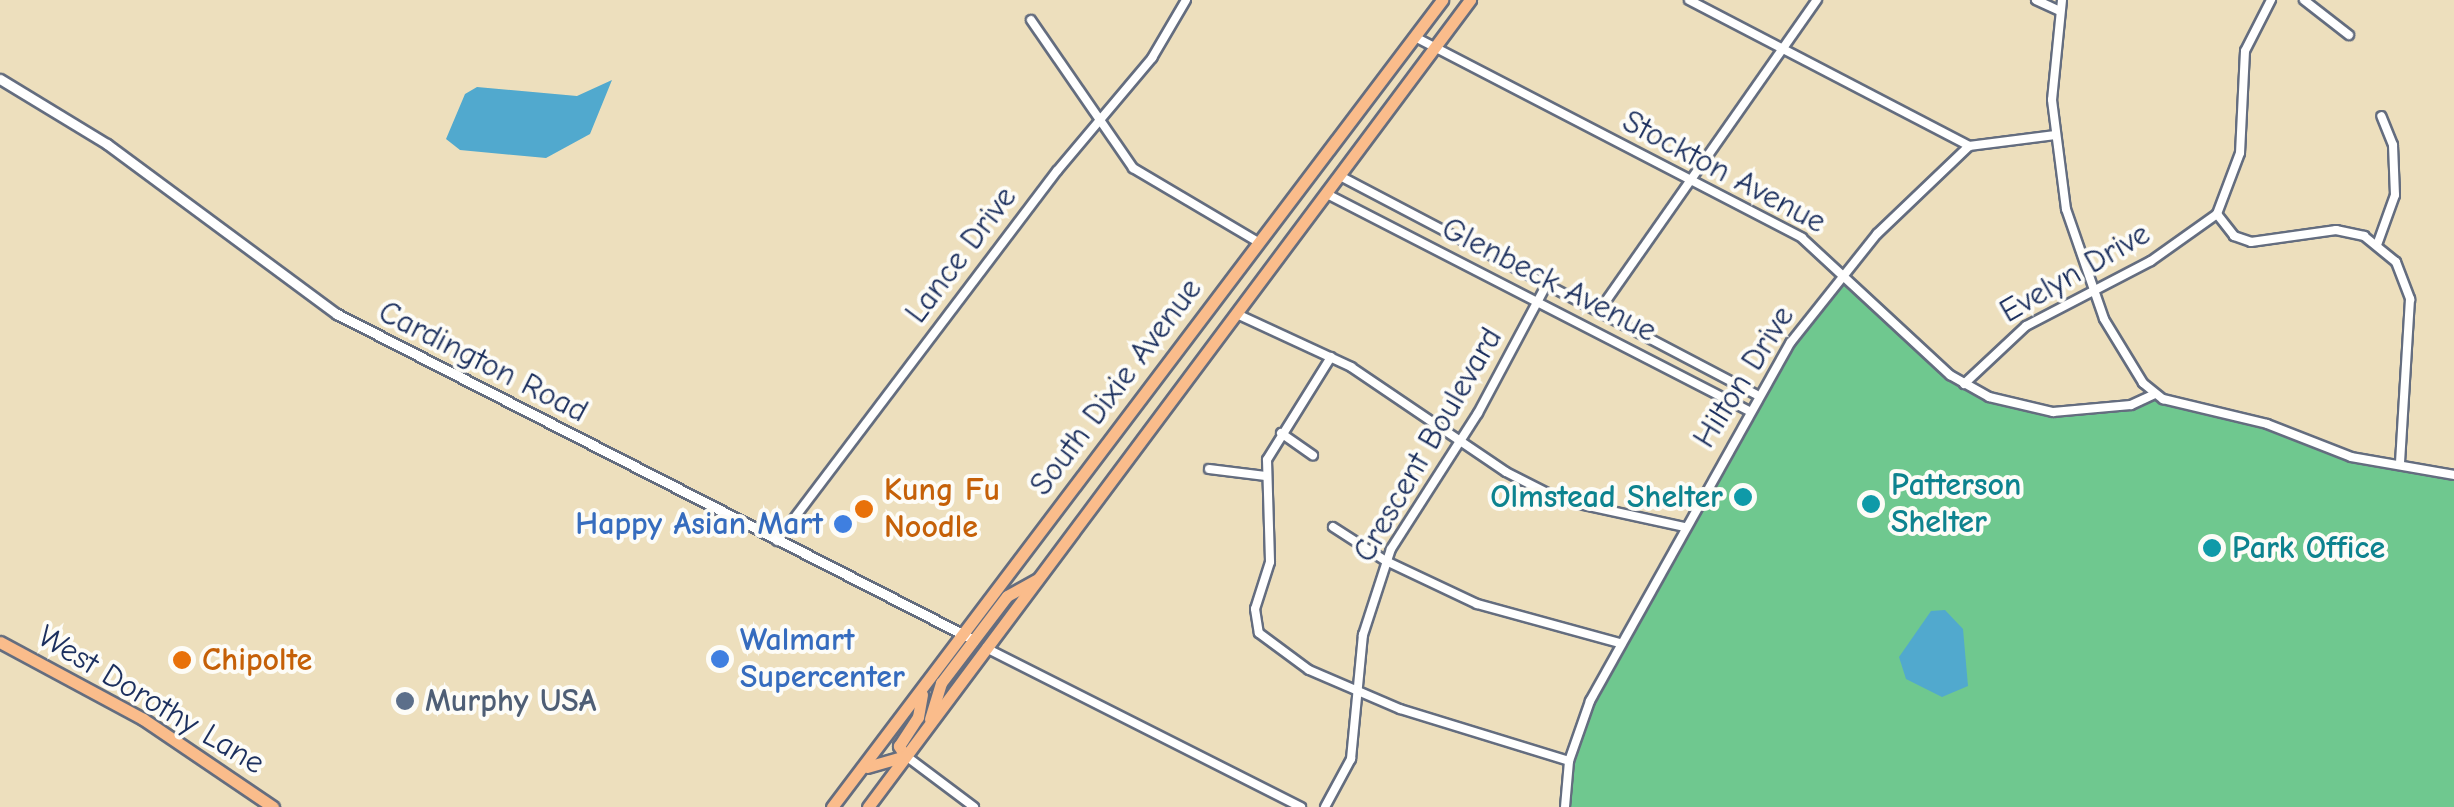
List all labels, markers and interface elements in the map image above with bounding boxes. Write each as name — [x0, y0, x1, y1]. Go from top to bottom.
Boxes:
street label: Stockton Avenue — [1616, 102, 1832, 242]
street label: Lance Drive — [897, 179, 1025, 331]
street label: Glenbeck Avenue — [1435, 209, 1663, 351]
street label: Evelyn Drive — [1993, 215, 2157, 331]
street label: South Dixie Avenue — [1022, 271, 1210, 503]
street label: Cardington Road — [372, 293, 594, 431]
street label: Hilton Drive — [1685, 299, 1803, 455]
street label: Crescent Boulevard — [1345, 321, 1511, 569]
place label: Patterson Shelter — [1891, 467, 2021, 542]
place label: Kung Fu Noodle — [884, 472, 1000, 547]
place label: Olmstead Shelter — [1490, 478, 1723, 516]
marker: Olmstead Shelter — [1732, 486, 1754, 508]
marker: Patterson Shelter — [1860, 493, 1882, 515]
marker: Kung Fu Noodle — [853, 498, 875, 520]
place label: Happy Asian Mart — [575, 505, 823, 543]
marker: Happy Asian Mart — [832, 513, 854, 535]
place label: Park Office — [2232, 529, 2385, 567]
marker: Park Office — [2201, 537, 2223, 559]
street label: West Dorothy Lane — [31, 617, 271, 783]
place label: Walmart Supercenter — [740, 622, 905, 697]
place label: Chipolte — [202, 641, 312, 679]
marker: Walmart Supercenter — [709, 648, 731, 670]
marker: Chipolte — [171, 649, 193, 671]
place label: Murphy USA — [425, 682, 596, 720]
marker: Murphy USA — [394, 690, 416, 712]

